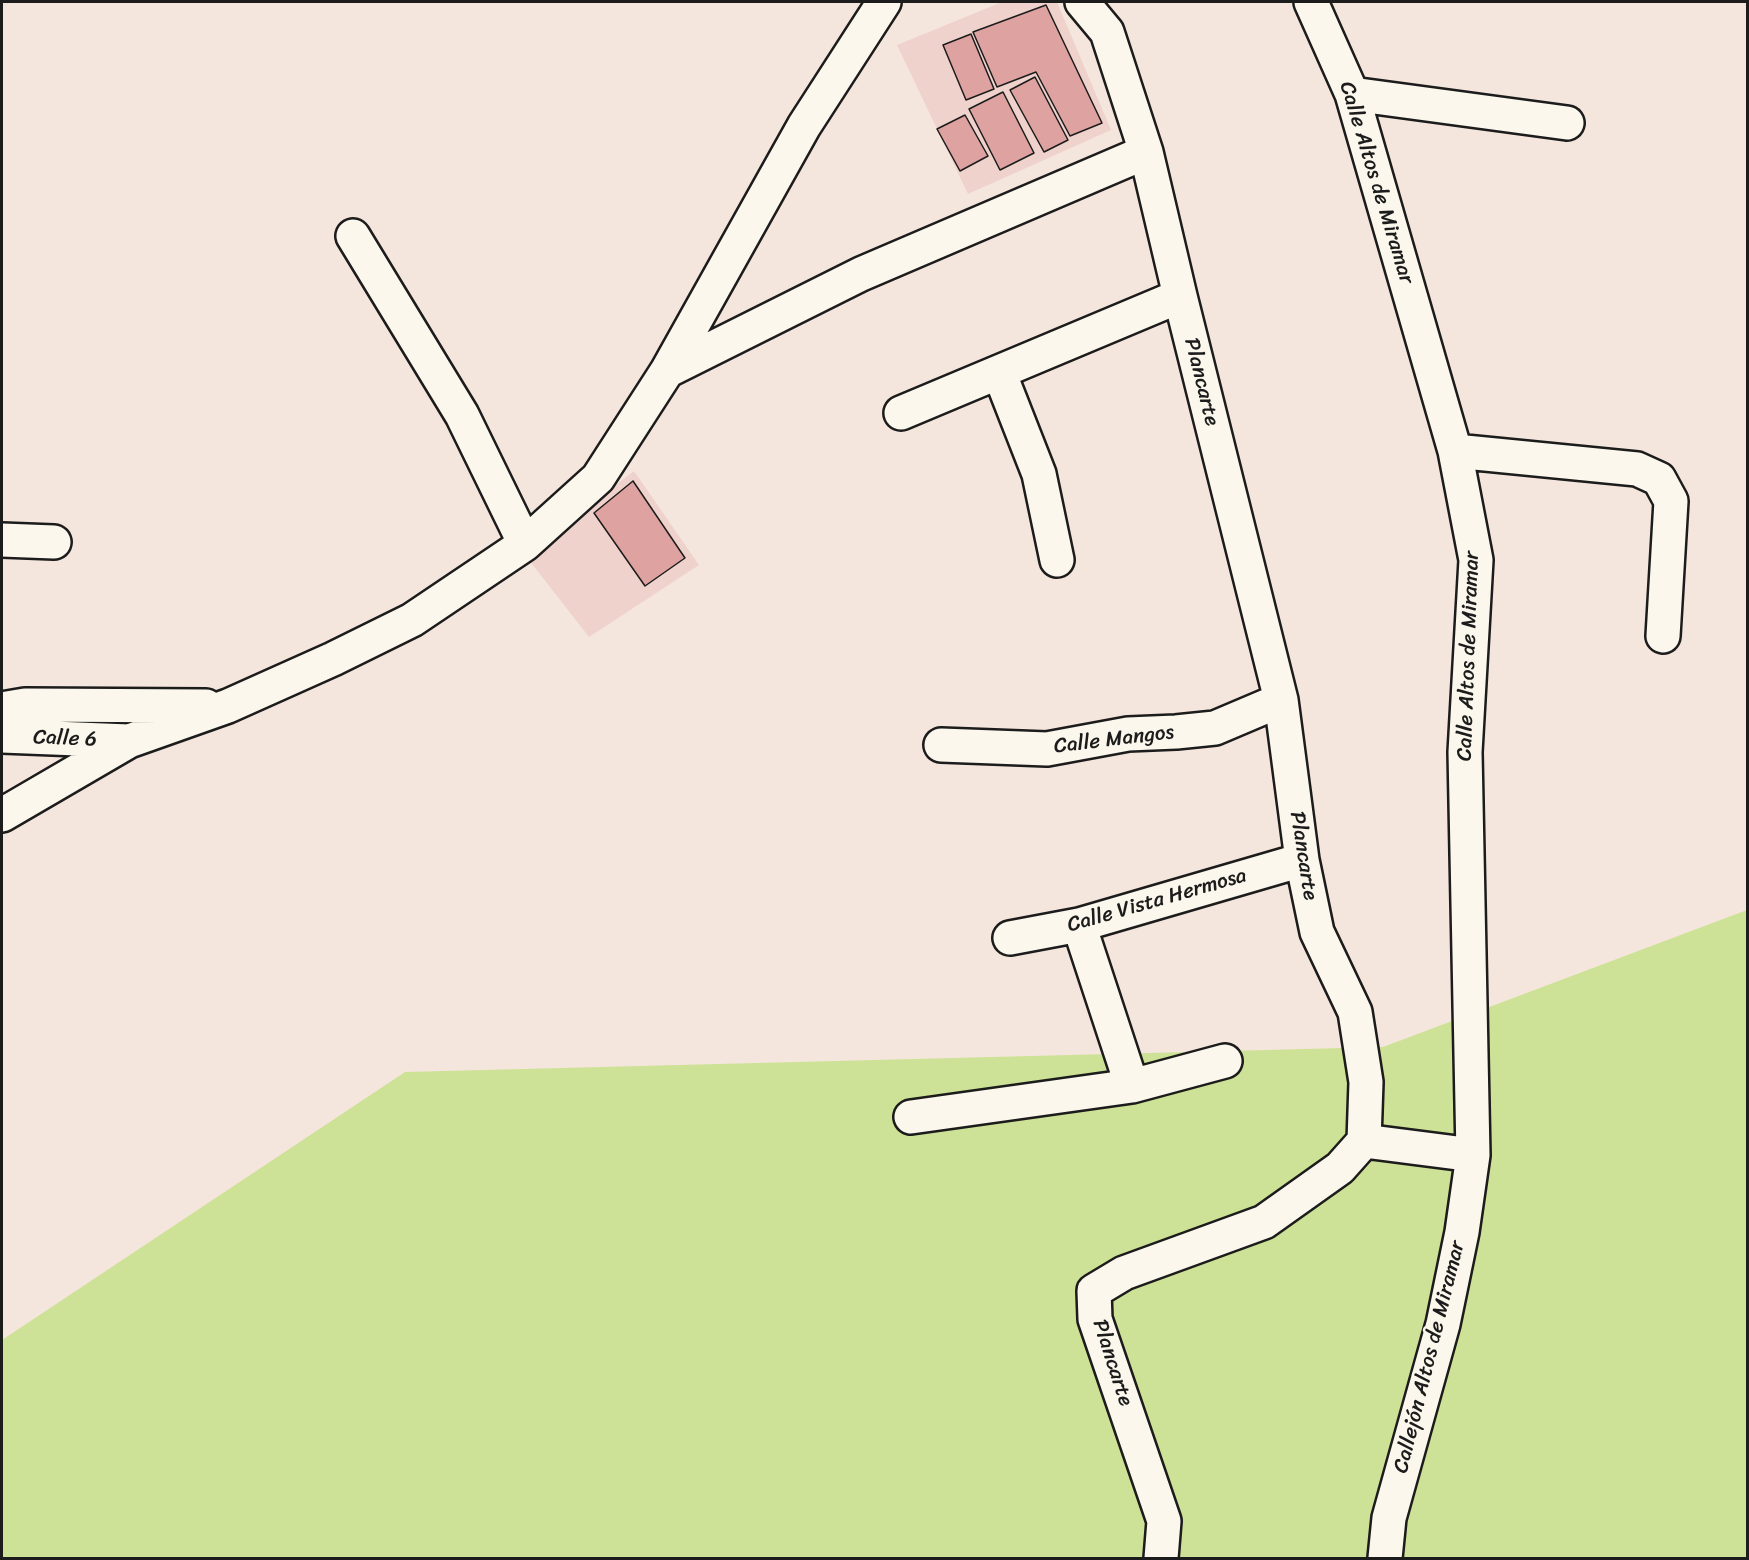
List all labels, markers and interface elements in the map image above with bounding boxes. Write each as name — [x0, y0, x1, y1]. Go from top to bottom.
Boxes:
street label: Calle Altos de Miramar — [1333, 79, 1419, 287]
street label: Plancarte — [1178, 336, 1224, 428]
street label: Calle Altos de Miramar — [1453, 551, 1485, 761]
street label: Calle Mangos — [1053, 720, 1175, 760]
street label: Calle 6 — [33, 725, 97, 753]
street label: Plancarte — [1284, 810, 1322, 902]
street label: Calle Vista Hermosa — [1065, 863, 1249, 939]
street label: Callejón Altos de Miramar — [1389, 1238, 1471, 1476]
street label: Plancarte — [1086, 1317, 1138, 1409]

